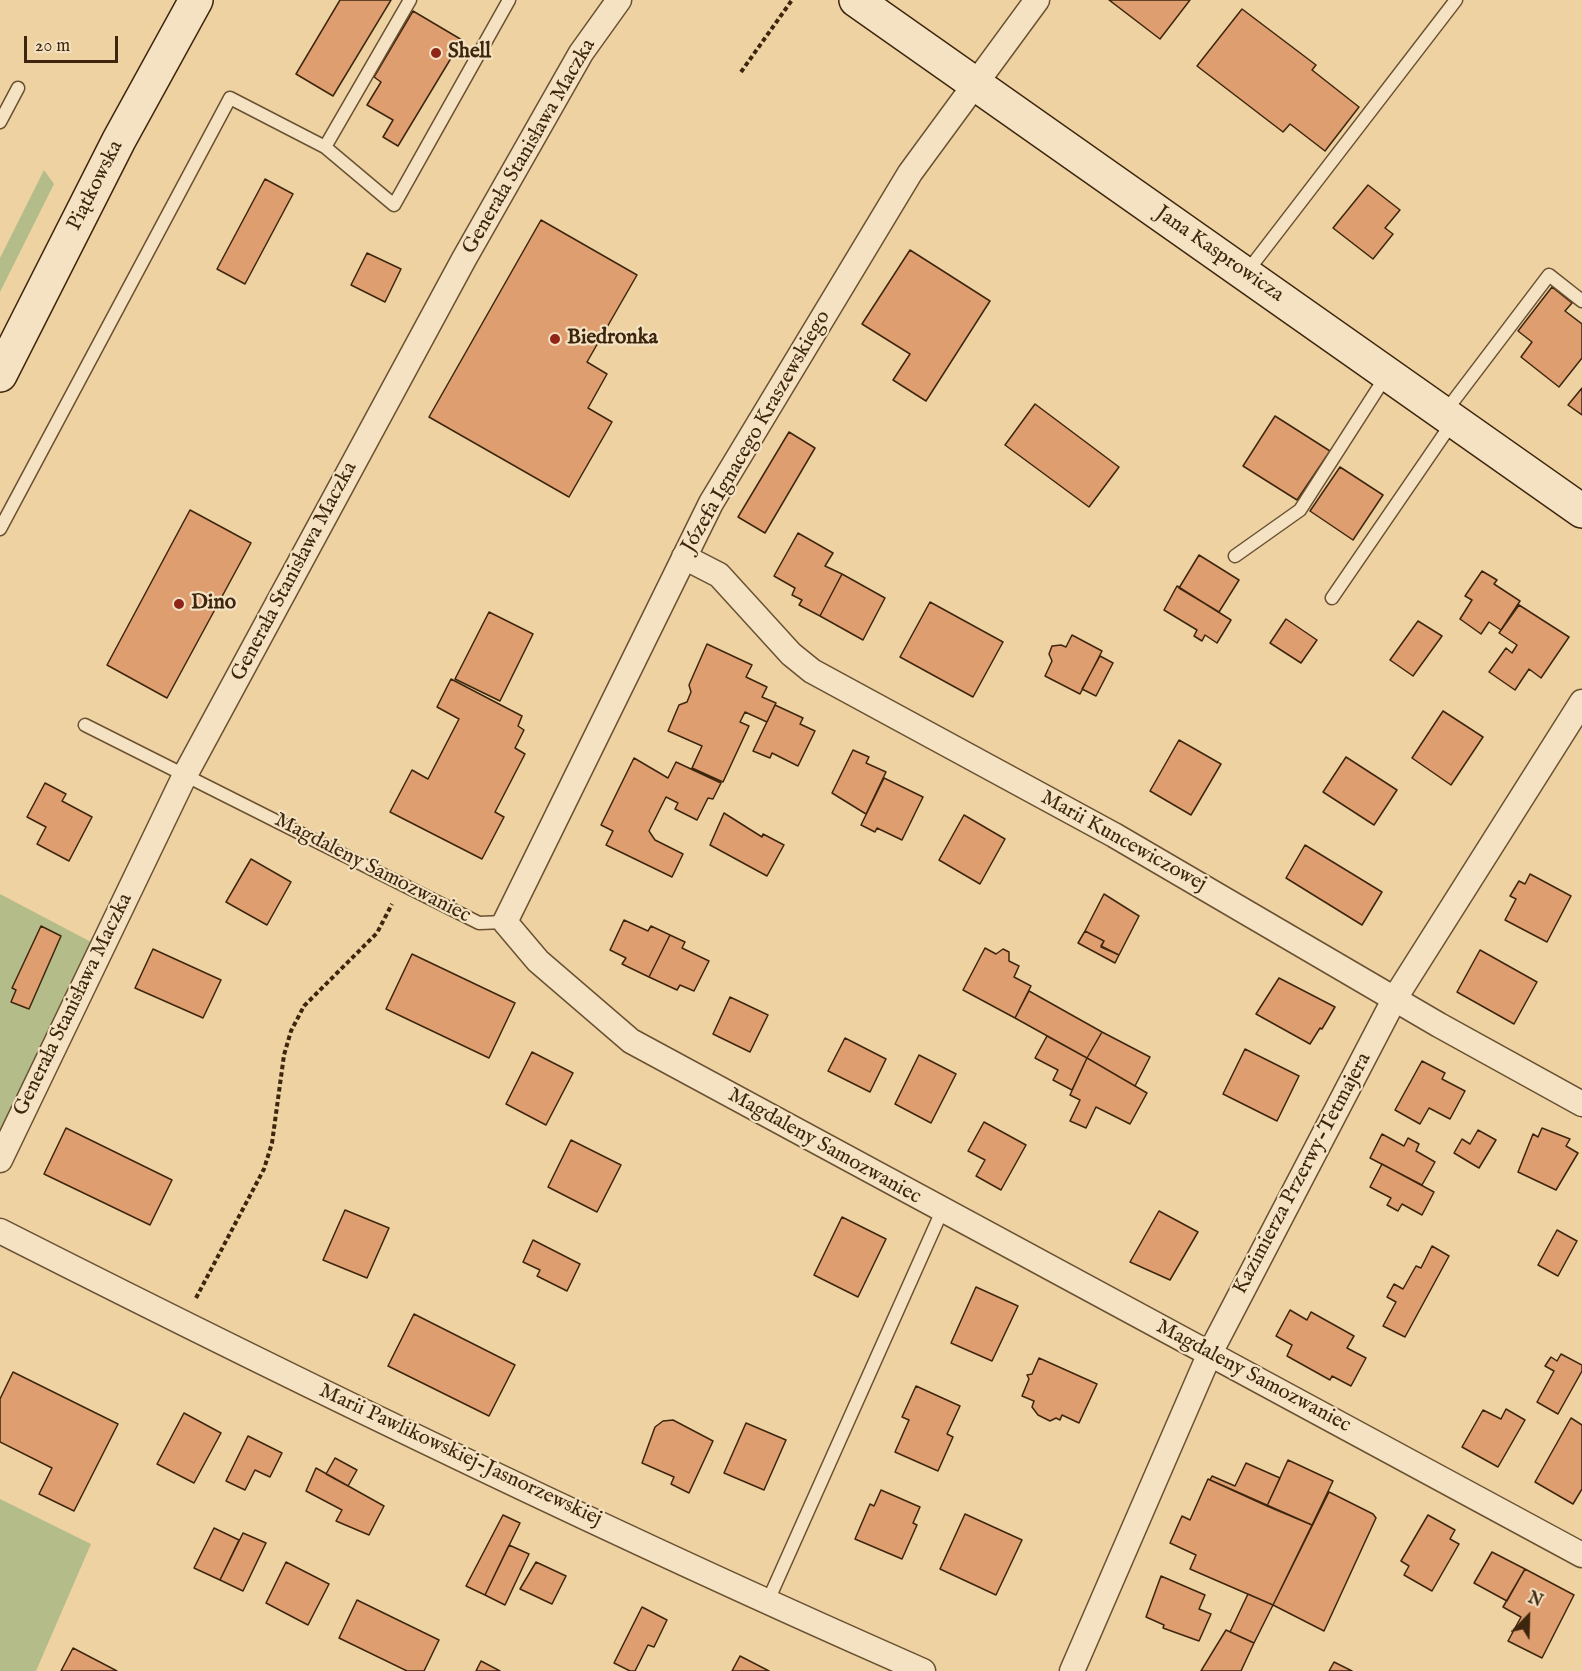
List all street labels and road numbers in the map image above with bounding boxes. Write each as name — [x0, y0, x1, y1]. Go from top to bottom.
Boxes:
street label: Generała Stanisława Maczka — [458, 35, 602, 259]
street label: Piątkowska — [63, 137, 129, 235]
street label: Jana Kasprowicza — [1150, 201, 1288, 309]
street label: Józefa Ignacego Kraszewskiego — [677, 306, 837, 558]
street label: Generała Stanisława Maczka — [226, 458, 364, 686]
street label: Marii Kuncewiczowej — [1036, 786, 1210, 898]
street label: Magdaleny Samozwaniec — [270, 809, 474, 929]
street label: Generała Stanisława Maczka — [9, 890, 139, 1120]
street label: Kazimierza Przerwy-Tetmajera — [1229, 1049, 1377, 1299]
street label: Magdaleny Samozwaniec — [723, 1083, 925, 1211]
street label: Magdaleny Samozwaniec — [1151, 1315, 1355, 1439]
street label: Marii Pawlikowskiej-Jasnorzewskiej — [315, 1379, 605, 1533]

